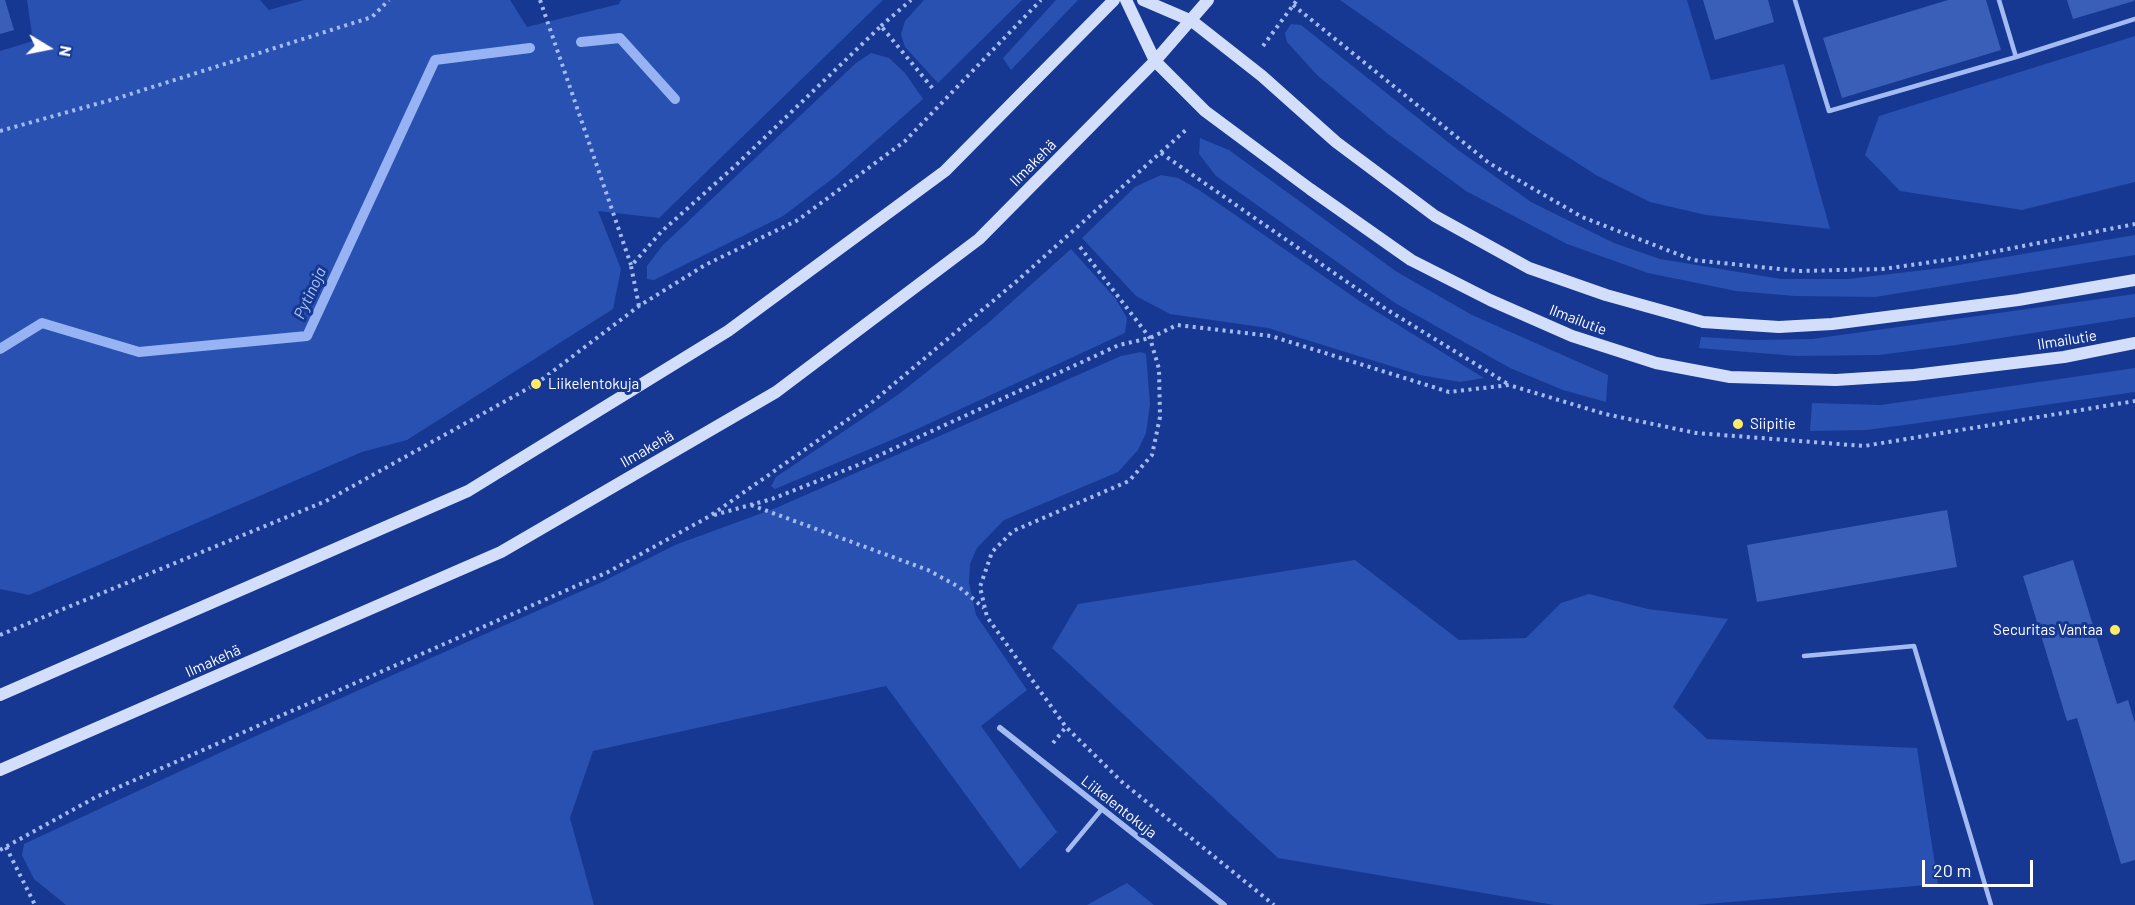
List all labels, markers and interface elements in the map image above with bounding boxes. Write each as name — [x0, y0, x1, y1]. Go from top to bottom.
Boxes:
north arrow — [18, 18, 78, 78]
text: N — [56, 44, 76, 58]
street label: Ilmakehä — [1006, 136, 1060, 190]
water label: Pytinoja — [290, 264, 330, 322]
street label: Ilmailutie — [1547, 301, 1609, 339]
street label: Ilmailutie — [2036, 326, 2098, 354]
place label: Liikelentokuja — [548, 375, 639, 393]
marker: Liikelentokuja — [529, 377, 543, 391]
place label: Siipitie — [1750, 415, 1796, 433]
marker: Siipitie — [1731, 417, 1745, 431]
street label: Ilmakehä — [617, 427, 677, 471]
place label: Securitas Vantaa — [1993, 621, 2103, 639]
marker: Securitas Vantaa — [2108, 623, 2122, 637]
street label: Ilmakehä — [183, 641, 243, 681]
street label: Liikelentokuja — [1078, 772, 1160, 842]
scale bar — [1925, 848, 2036, 886]
text: 20 m — [1933, 859, 1971, 881]

